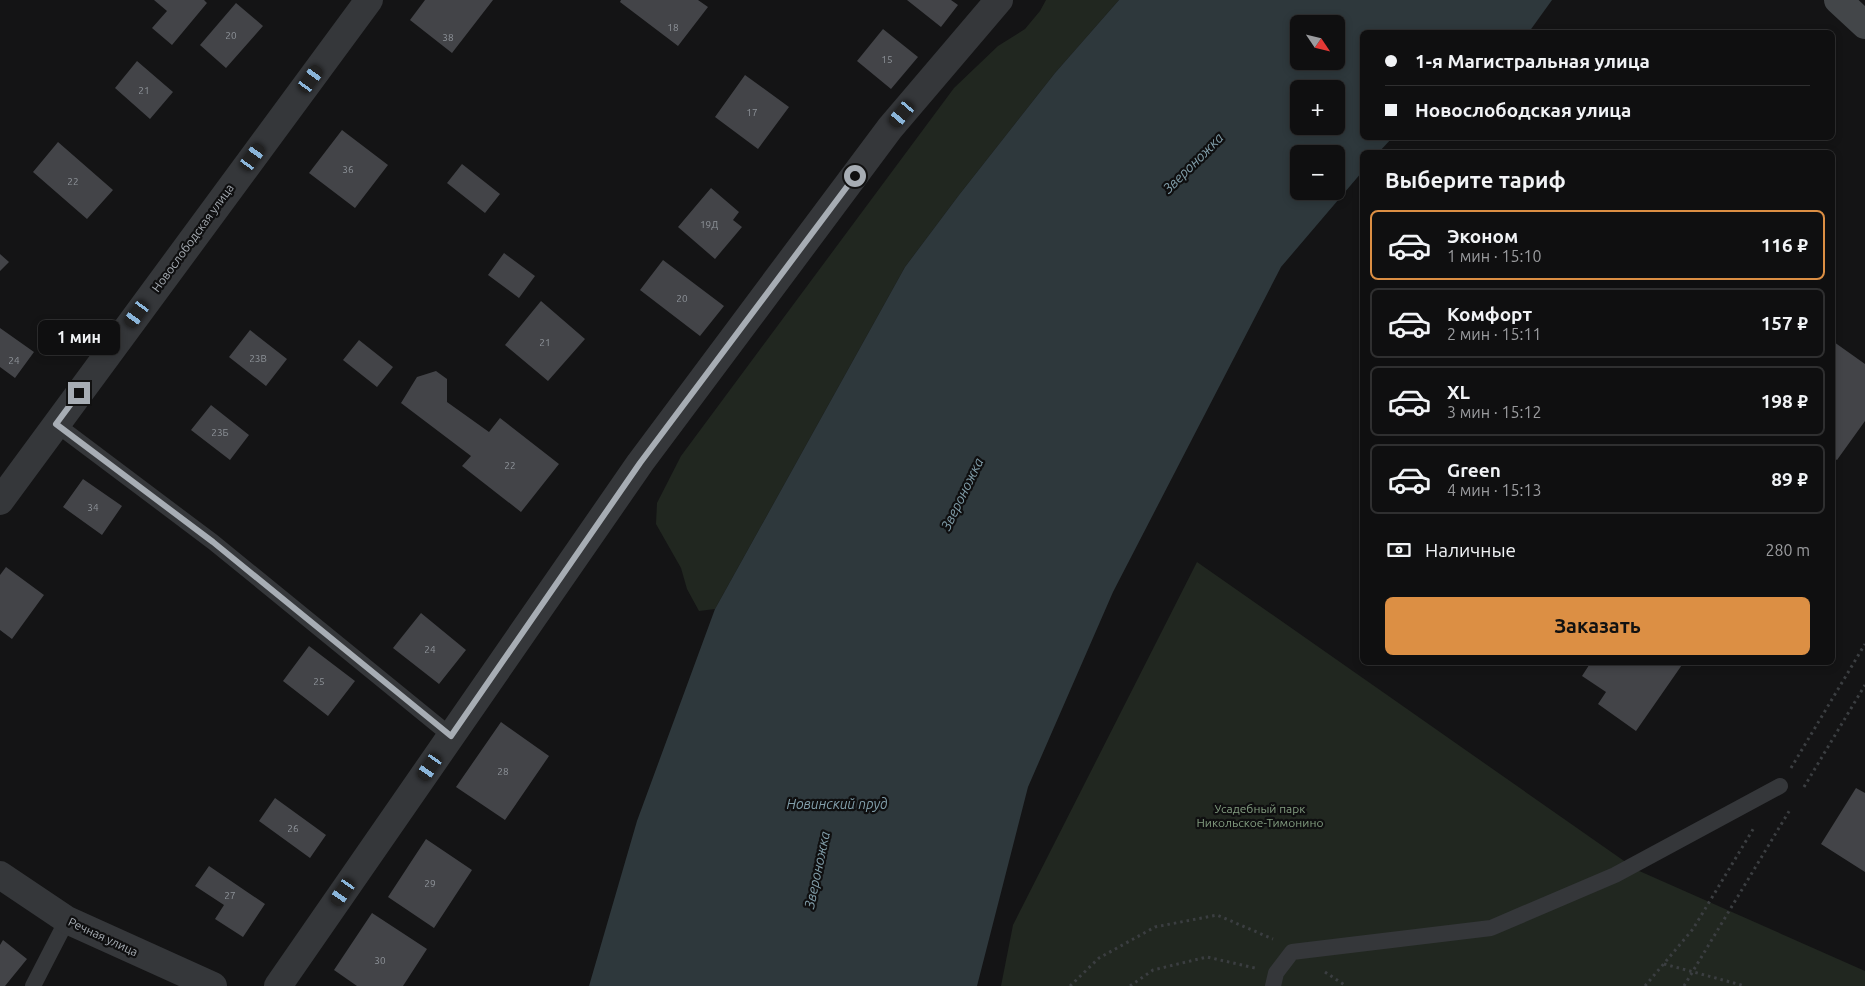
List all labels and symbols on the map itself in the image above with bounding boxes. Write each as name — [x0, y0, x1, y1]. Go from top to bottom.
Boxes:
north arrow — [1290, 15, 1345, 70]
house number: 18 — [667, 22, 679, 33]
house number: 20 — [225, 30, 237, 41]
house number: 38 — [442, 32, 454, 43]
house number: 15 — [881, 54, 893, 65]
car — [296, 62, 325, 96]
house number: 21 — [138, 85, 150, 96]
car — [886, 98, 917, 130]
house number: 17 — [746, 107, 758, 118]
water label: Звероножка — [1159, 129, 1227, 197]
car — [238, 140, 267, 174]
house number: 36 — [342, 164, 354, 175]
route start — [844, 165, 866, 187]
house number: 22 — [67, 176, 79, 187]
street label: Новослободская улица — [149, 181, 236, 294]
house number: 19Д — [700, 219, 718, 230]
house number: 20 — [676, 293, 688, 304]
car — [122, 297, 151, 331]
callout: 1 мин — [38, 320, 120, 356]
house number: 21 — [539, 337, 551, 348]
house number: 23В — [249, 353, 267, 364]
house number: 24 — [8, 355, 20, 366]
route end — [68, 382, 90, 404]
house number: 23Б — [211, 427, 229, 438]
water label: Звероножка — [937, 455, 987, 534]
house number: 22 — [504, 460, 516, 471]
house number: 34 — [87, 502, 99, 513]
house number: 24 — [424, 644, 436, 655]
house number: 25 — [313, 676, 325, 687]
car — [415, 750, 444, 784]
house number: 28 — [497, 766, 509, 777]
water label: Новинский пруд — [787, 796, 888, 812]
park label: Усадебный парк Никольское-Тимонино — [1197, 802, 1324, 829]
house number: 26 — [287, 823, 299, 834]
water label: Звероножка — [801, 829, 833, 911]
car — [328, 875, 357, 909]
house number: 29 — [424, 878, 436, 889]
house number: 27 — [224, 890, 236, 901]
street label: Речная улица — [66, 915, 140, 958]
house number: 30 — [374, 955, 386, 966]

